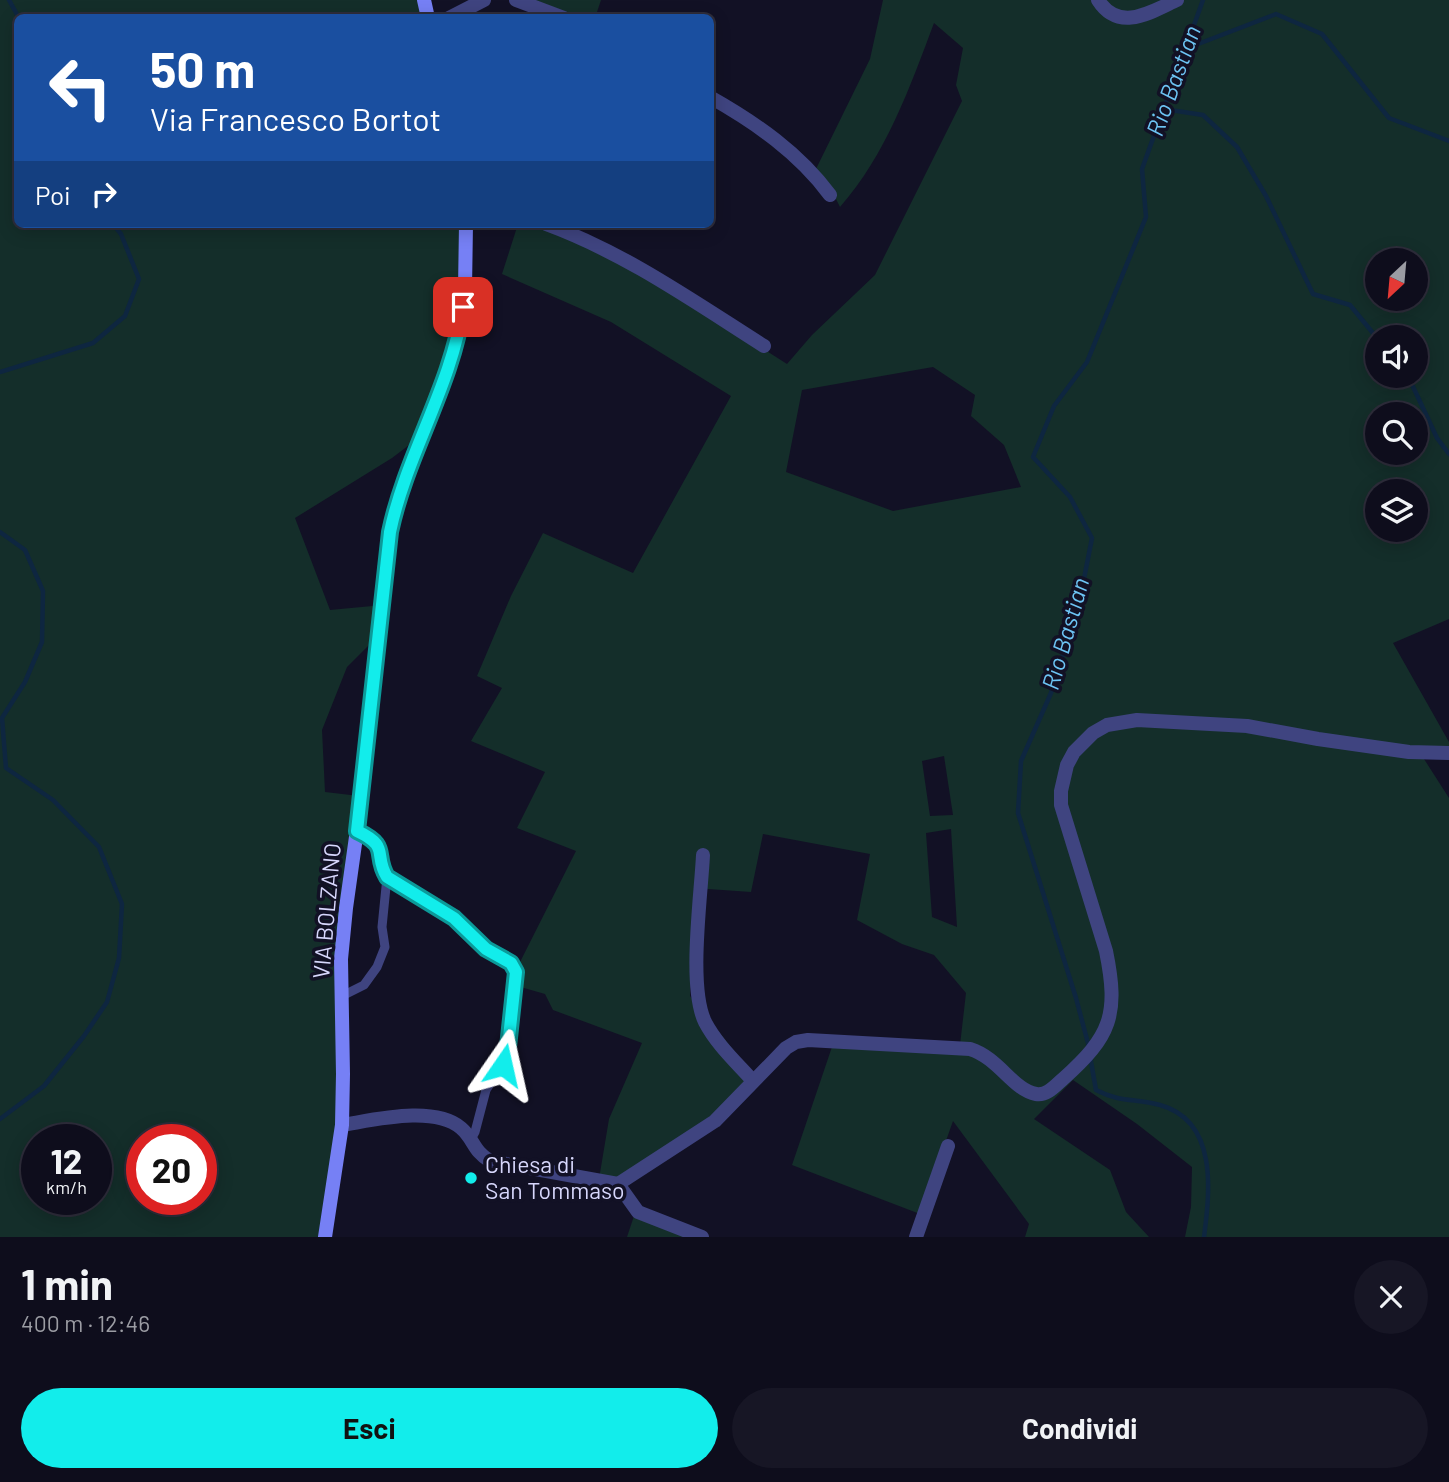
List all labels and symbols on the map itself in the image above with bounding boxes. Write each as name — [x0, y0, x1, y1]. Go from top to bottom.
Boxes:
water label: Rio Bastian — [1139, 21, 1206, 140]
north arrow — [1365, 248, 1428, 312]
pin — [433, 277, 493, 337]
water label: Rio Bastian — [1035, 574, 1094, 693]
street label: VIA BOLZANO — [306, 842, 346, 980]
position arrow — [466, 1028, 540, 1102]
speed limit sign: 20 — [126, 1124, 217, 1215]
place label: Chiesa di San Tommaso — [485, 1150, 625, 1204]
marker: Chiesa di San Tommaso — [463, 1170, 479, 1186]

